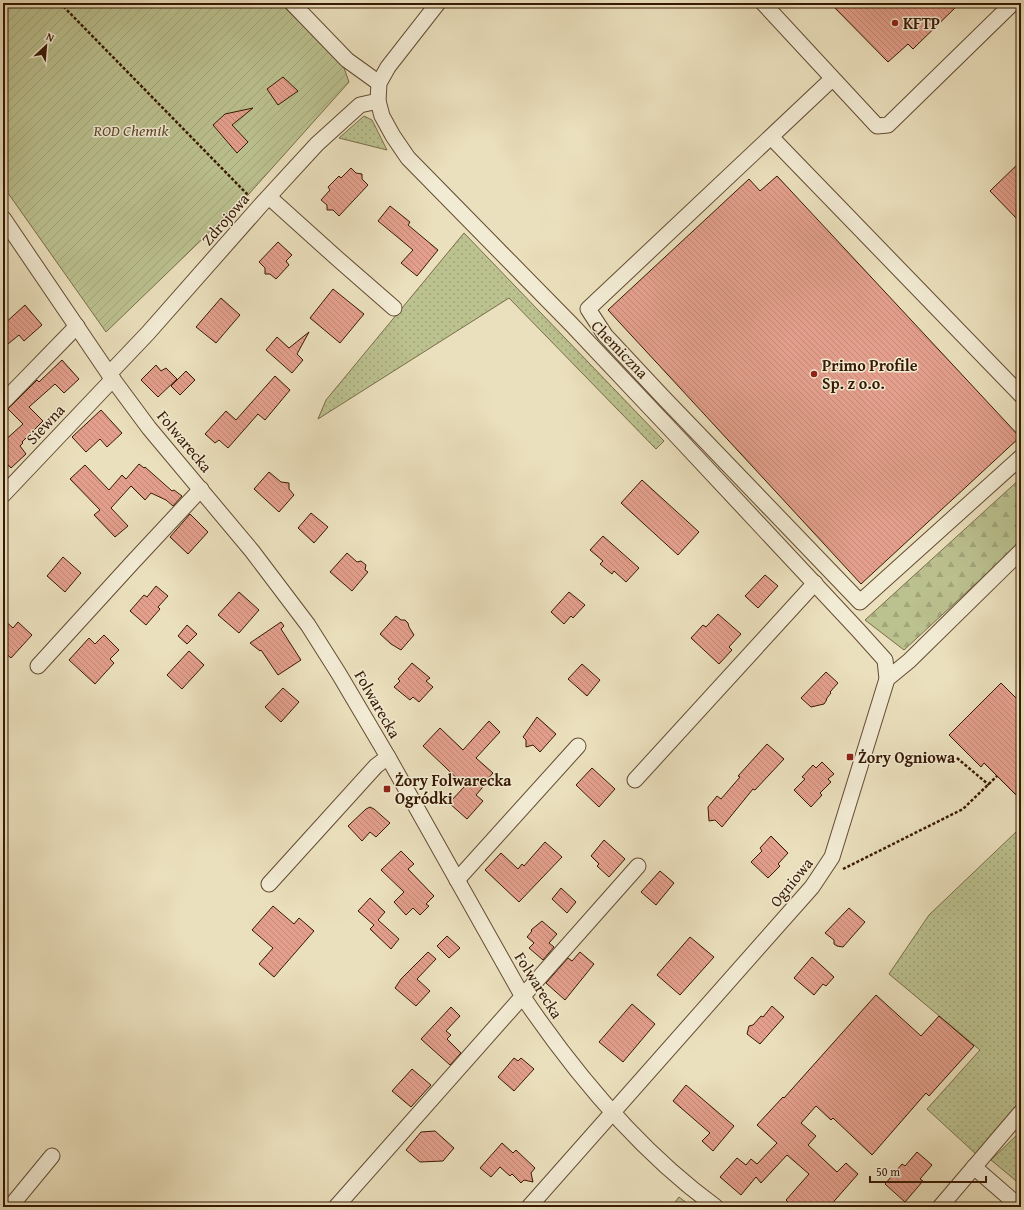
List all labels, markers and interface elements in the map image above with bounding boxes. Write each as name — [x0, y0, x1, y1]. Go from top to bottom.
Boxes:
place label: KFTP — [903, 11, 940, 35]
marker: KFTP — [890, 18, 900, 28]
north arrow — [26, 26, 66, 66]
text: N — [44, 28, 58, 46]
park label: ROD Chemik — [92, 118, 169, 142]
street label: Zdrojowa — [195, 187, 255, 250]
street label: Chemiczna — [586, 314, 654, 384]
place label: Primo Profile Sp. z o.o. — [822, 353, 918, 395]
marker: Primo Profile Sp. z o.o. — [809, 369, 819, 379]
street label: Siewna — [20, 398, 70, 450]
street label: Folwarecka — [152, 405, 219, 478]
street label: Folwarecka — [349, 666, 407, 743]
place label: Żory Ogniowa — [858, 745, 956, 769]
marker: Żory Ogniowa — [845, 752, 855, 762]
place label: Żory Folwarecka Ogródki — [395, 768, 512, 810]
marker: Żory Folwarecka Ogródki — [382, 784, 392, 794]
street label: Ogniowa — [763, 852, 819, 912]
street label: Folwarecka — [509, 947, 569, 1023]
scale bar — [870, 1158, 986, 1184]
text: 50 m — [876, 1163, 900, 1180]

